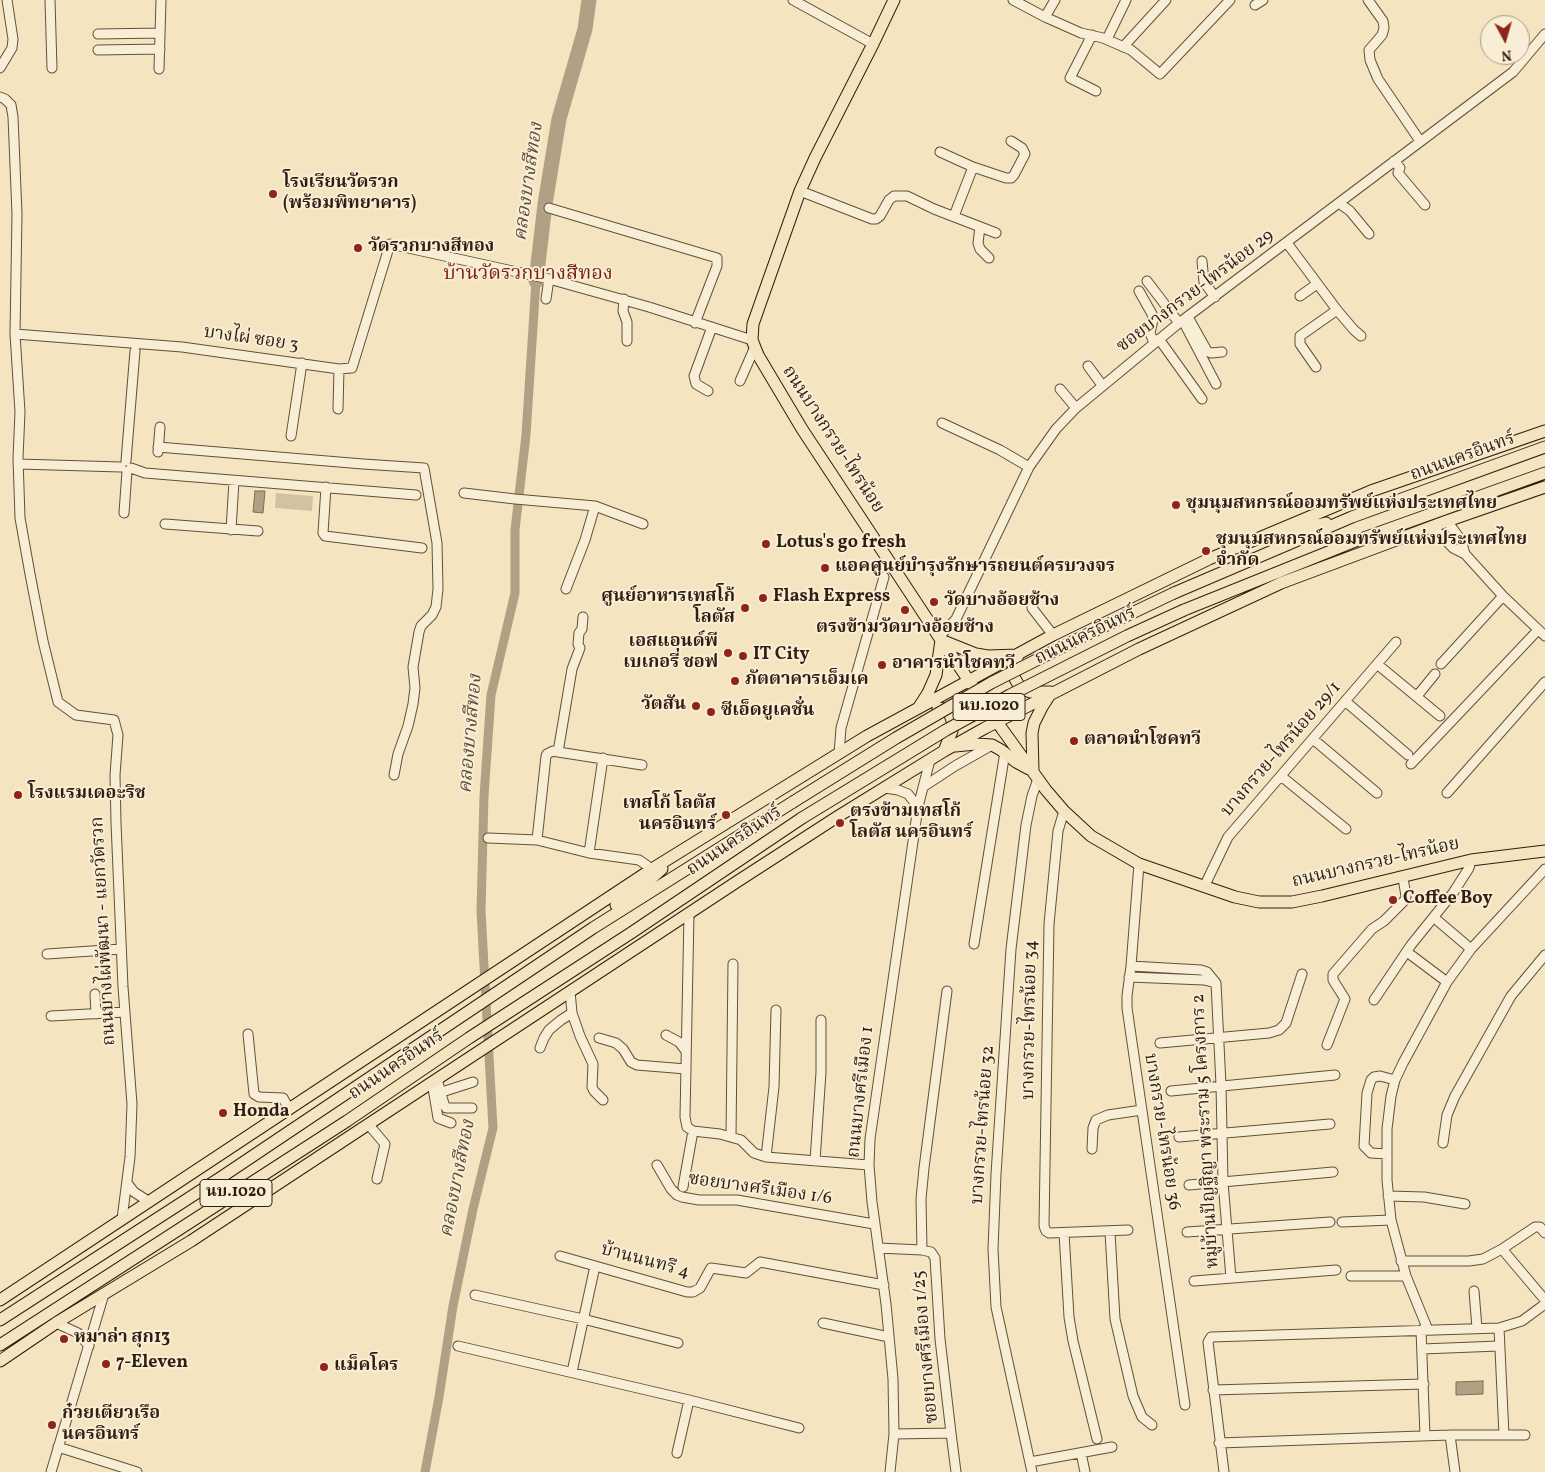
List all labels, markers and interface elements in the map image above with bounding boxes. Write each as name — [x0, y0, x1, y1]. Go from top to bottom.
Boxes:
north arrow — [1480, 15, 1530, 65]
text: N — [1500, 44, 1513, 64]
water label: คลองบางสีทอง — [510, 121, 550, 243]
place label: โรงเรียนวัดรวก (พร้อมพิทยาคาร) — [283, 173, 416, 215]
marker: โรงเรียนวัดรวก (พร้อมพิทยาคาร) — [267, 188, 279, 200]
street label: ซอยบางกรวย-ไทรน้อย 29 — [1113, 226, 1279, 358]
place label: วัดรวกบางสีทอง — [368, 237, 494, 259]
marker: วัดรวกบางสีทอง — [352, 242, 364, 254]
district label: บ้านวัดรวกบางสีทอง — [443, 263, 613, 287]
street label: บางไผ่ ซอย 3 — [202, 323, 300, 357]
street label: ถนนบางกรวย-ไทรน้อย — [776, 362, 888, 518]
street label: ถนนนครอินทร์ — [1408, 429, 1518, 487]
place label: ชุมนุมสหกรณ์ออมทรัพย์แห่งประเทศไทย — [1186, 494, 1497, 516]
marker: ชุมนุมสหกรณ์ออมทรัพย์แห่งประเทศไทย — [1170, 499, 1182, 511]
place label: ชุมนุมสหกรณ์ออมทรัพย์แห่งประเทศไทย จำกัด — [1216, 530, 1527, 572]
place label: Lotus's go fresh — [776, 533, 906, 555]
marker: Lotus's go fresh — [760, 538, 772, 550]
marker: ชุมนุมสหกรณ์ออมทรัพย์แห่งประเทศไทย จำกัด — [1200, 545, 1212, 557]
place label: แอคศูนย์บำรุงรักษารถยนต์ครบวงจร — [835, 557, 1115, 579]
marker: แอคศูนย์บำรุงรักษารถยนต์ครบวงจร — [819, 562, 831, 574]
place label: ศูนย์อาหารเทสโก้ โลตัส — [601, 587, 735, 630]
place label: Flash Express — [773, 587, 890, 609]
place label: วัดบางอ้อยช้าง — [944, 591, 1059, 613]
marker: Flash Express — [757, 592, 769, 604]
marker: วัดบางอ้อยช้าง — [928, 596, 940, 608]
marker: ศูนย์อาหารเทสโก้ โลตัส — [739, 602, 751, 614]
street label: ถนนนครอินทร์ — [1032, 603, 1140, 671]
marker: ตรงข้ามวัดบางอ้อยช้าง — [899, 604, 911, 616]
place label: ตรงข้ามวัดบางอ้อยช้าง — [816, 618, 994, 640]
place label: เอสแอนด์พี เบเกอรี่ ชอฟ — [623, 632, 718, 674]
place label: IT City — [753, 645, 810, 667]
marker: เอสแอนด์พี เบเกอรี่ ชอฟ — [722, 647, 734, 659]
marker: IT City — [737, 650, 749, 662]
place label: อาคารนำโชคทวี — [892, 654, 1015, 676]
marker: อาคารนำโชคทวี — [876, 659, 888, 671]
place label: ภัตตาคารเอ็มเค — [745, 670, 869, 692]
water label: คลองบางสีทอง — [455, 674, 489, 794]
marker: ภัตตาคารเอ็มเค — [729, 675, 741, 687]
street label: บางกรวย-ไทรน้อย 29/1 — [1217, 678, 1347, 822]
road number: นบ.1020 — [953, 694, 1025, 720]
place label: วัตสัน — [641, 695, 686, 717]
marker: วัตสัน — [690, 700, 702, 712]
place label: ซีเอ็ดยูเคชั่น — [721, 701, 814, 723]
marker: ซีเอ็ดยูเคชั่น — [705, 706, 717, 718]
place label: ตลาดนำโชคทวี — [1084, 730, 1201, 752]
marker: ตลาดนำโชคทวี — [1068, 735, 1080, 747]
place label: โรงแรมเดอะริช — [28, 784, 146, 806]
marker: โรงแรมเดอะริช — [12, 789, 24, 801]
place label: เทสโก้ โลตัส นครอินทร์ — [623, 794, 716, 836]
street label: ถนนนครอินทร์ — [683, 802, 787, 882]
place label: ตรงข้ามเทสโก้ โลตัส นครอินทร์ — [850, 802, 972, 844]
marker: เทสโก้ โลตัส นครอินทร์ — [720, 809, 732, 821]
street label: ถนนบางไผ่พัฒนา - แยกวัดรวก — [88, 816, 122, 1046]
marker: ตรงข้ามเทสโก้ โลตัส นครอินทร์ — [834, 817, 846, 829]
street label: ถนนบางกรวย-ไทรน้อย — [1290, 834, 1462, 894]
place label: Coffee Boy — [1403, 889, 1492, 911]
marker: Coffee Boy — [1387, 894, 1399, 906]
street label: บางกรวย-ไทรน้อย 34 — [1019, 940, 1043, 1100]
street label: หมู่บ้านปัญฐิญา พระราม 5 โครงการ 2 — [1189, 993, 1225, 1269]
street label: ถนนบางศรีเมือง 1 — [844, 1025, 880, 1159]
street label: ถนนนครอินทร์ — [345, 1026, 449, 1106]
street label: บางกรวย-ไทรน้อย 32 — [968, 1045, 1000, 1205]
street label: บางกรวย-ไทรน้อย 36 — [1138, 1052, 1184, 1212]
place label: Honda — [233, 1102, 290, 1124]
marker: Honda — [217, 1107, 229, 1119]
water label: คลองบางสีทอง — [436, 1118, 482, 1240]
street label: ซอยบางศรีเมือง 1/6 — [687, 1169, 833, 1211]
road number: นบ.1020 — [200, 1180, 272, 1206]
street label: บ้านนนทรี 4 — [598, 1240, 692, 1284]
street label: ซอยบางศรีเมือง 1/25 — [910, 1269, 944, 1425]
place label: หมาล่า สุก13 — [74, 1328, 170, 1350]
marker: หมาล่า สุก13 — [58, 1333, 70, 1345]
place label: 7-Eleven — [116, 1353, 188, 1375]
place label: แม็คโคร — [334, 1356, 398, 1378]
marker: 7-Eleven — [100, 1358, 112, 1370]
marker: แม็คโคร — [318, 1361, 330, 1373]
place label: ก๋วยเตียวเรือ นครอินทร์ — [62, 1404, 160, 1446]
marker: ก๋วยเตียวเรือ นครอินทร์ — [46, 1419, 58, 1431]

